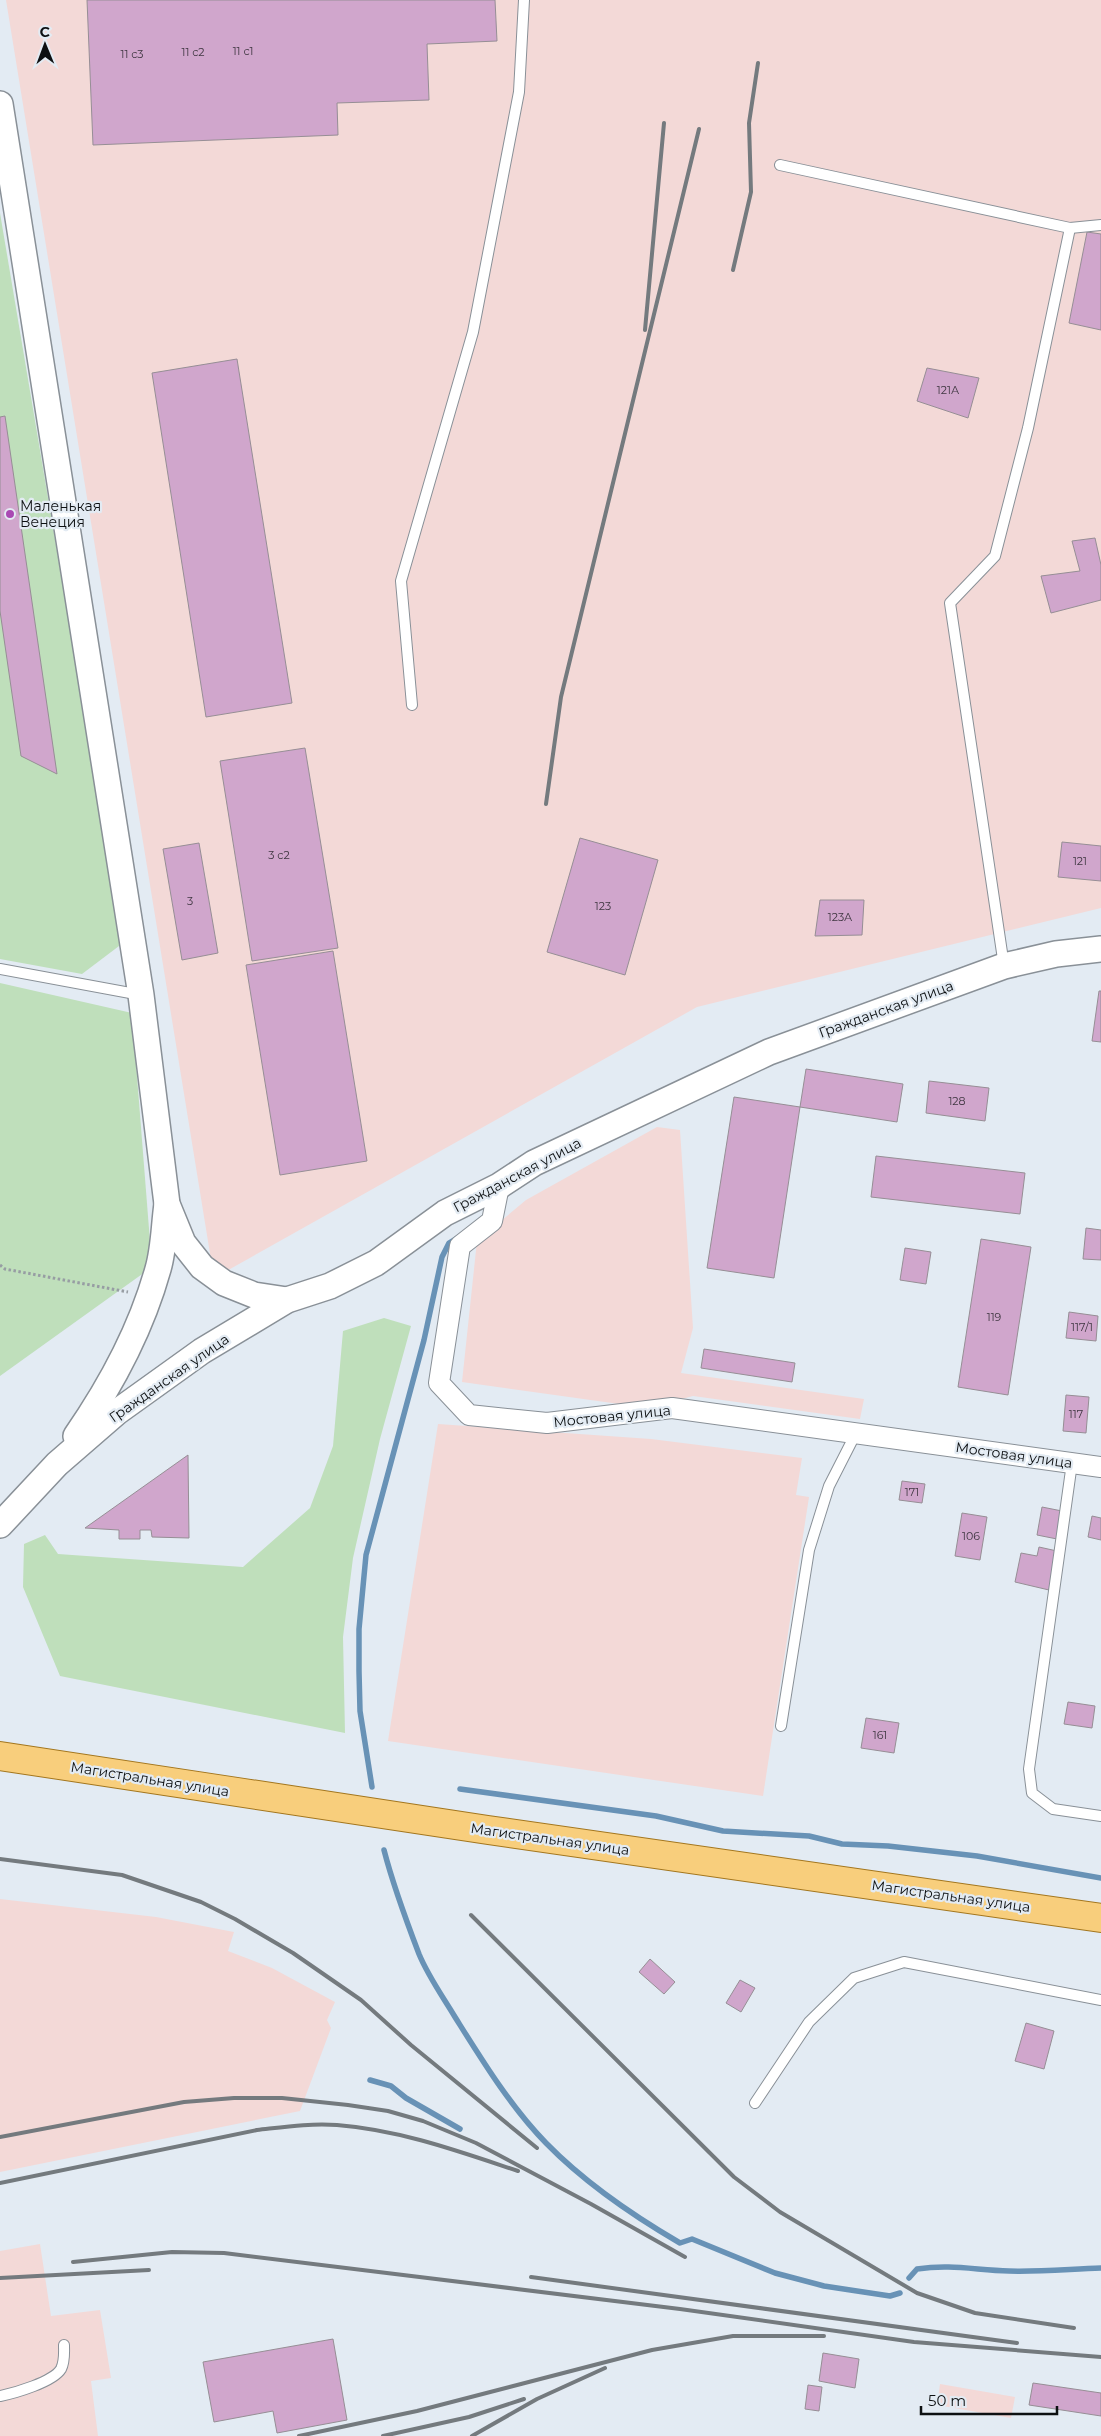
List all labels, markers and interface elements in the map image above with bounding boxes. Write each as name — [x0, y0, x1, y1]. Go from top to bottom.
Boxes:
north arrow — [20, 20, 70, 70]
text: С — [40, 23, 50, 41]
house number: 11 с1 — [233, 44, 253, 58]
house number: 11 с2 — [181, 45, 205, 59]
house number: 11 с3 — [120, 47, 144, 61]
house number: 121А — [937, 383, 960, 397]
place label: Маленькая Венеция — [20, 497, 101, 531]
marker: Маленькая Венеция — [4, 508, 16, 520]
house number: 3 с2 — [268, 848, 290, 862]
house number: 121 — [1073, 854, 1087, 868]
house number: 3 — [187, 894, 193, 908]
house number: 123 — [595, 899, 611, 913]
house number: 123А — [828, 910, 853, 924]
street label: Гражданская улица — [816, 976, 956, 1042]
house number: 128 — [948, 1094, 966, 1108]
street label: Гражданская улица — [450, 1134, 584, 1216]
house number: 119 — [987, 1310, 1002, 1324]
house number: 117/1 — [1071, 1320, 1093, 1334]
street label: Гражданская улица — [106, 1330, 232, 1426]
street label: Мостовая улица — [552, 1401, 672, 1431]
house number: 117 — [1069, 1407, 1083, 1421]
street label: Мостовая улица — [954, 1438, 1074, 1472]
house number: 171 — [905, 1485, 919, 1499]
house number: 106 — [962, 1529, 980, 1543]
house number: 161 — [873, 1728, 887, 1742]
street label: Магистральная улица — [69, 1758, 231, 1800]
street label: Магистральная улица — [469, 1819, 631, 1859]
street label: Магистральная улица — [870, 1876, 1032, 1916]
scale bar — [921, 2384, 1057, 2416]
text: 50 m — [928, 2391, 966, 2410]

